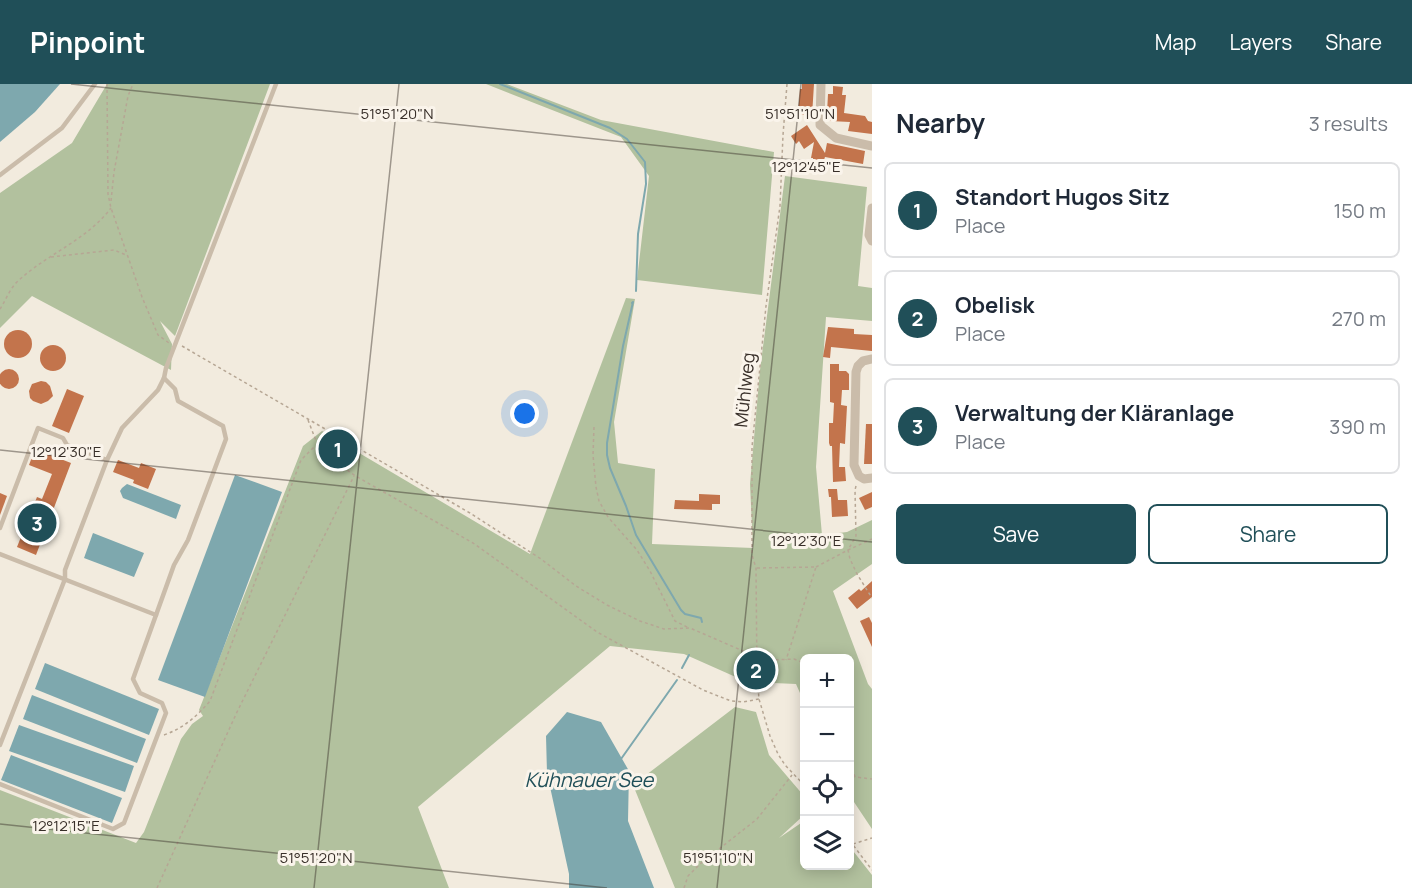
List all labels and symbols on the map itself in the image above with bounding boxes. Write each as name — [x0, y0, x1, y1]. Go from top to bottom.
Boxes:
text: 51°51'20"N — [361, 103, 433, 124]
text: 51°51'10"N — [765, 103, 835, 124]
text: 12°12'45"E — [772, 156, 840, 177]
street label: Mühlweg — [728, 351, 760, 429]
your location — [510, 399, 539, 428]
pin: 1 — [318, 426, 358, 472]
text: 12°12'30"E — [31, 441, 101, 462]
pin: 3 — [18, 500, 57, 546]
text: 12°12'30"E — [771, 530, 841, 551]
pin: 2 — [736, 648, 776, 692]
water label: Kühnauer See — [525, 766, 655, 793]
text: 12°12'15"E — [32, 815, 100, 836]
text: 51°51'20"N — [280, 847, 352, 868]
text: 51°51'10"N — [683, 847, 753, 868]

